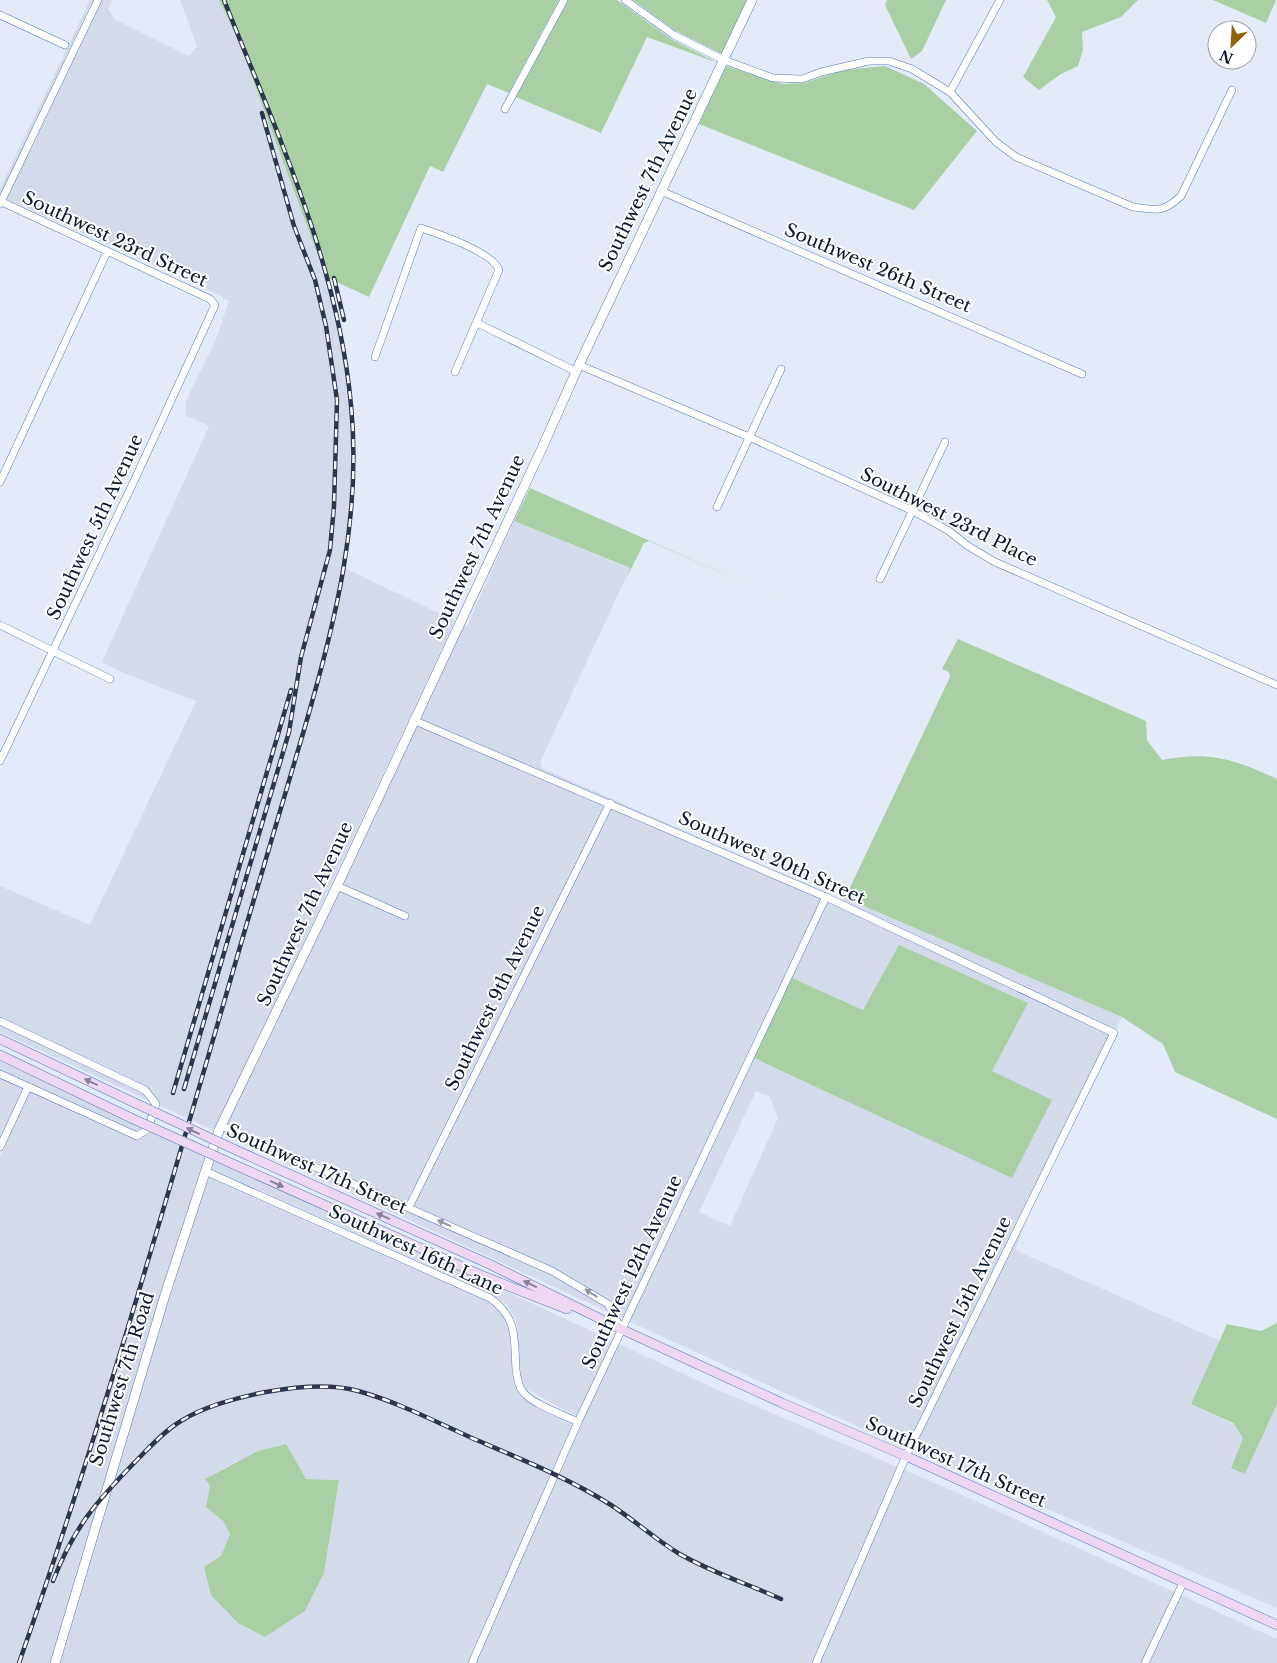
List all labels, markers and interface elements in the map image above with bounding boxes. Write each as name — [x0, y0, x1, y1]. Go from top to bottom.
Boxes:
north arrow — [1207, 20, 1257, 70]
text: N — [1217, 46, 1236, 68]
street label: Southwest 7th Avenue — [594, 85, 702, 275]
street label: Southwest 23rd Street — [19, 186, 211, 292]
street label: Southwest 26th Street — [781, 219, 975, 317]
street label: Southwest 5th Avenue — [42, 431, 148, 623]
street label: Southwest 7th Avenue — [425, 451, 529, 643]
street label: Southwest 23rd Place — [857, 463, 1041, 571]
street label: Southwest 20th Street — [675, 807, 869, 909]
street label: Southwest 7th Avenue — [253, 818, 357, 1010]
street label: Southwest 9th Avenue — [441, 902, 549, 1094]
one-way arrow — [84, 1078, 98, 1086]
street label: Southwest 17th Street — [223, 1119, 411, 1219]
one-way arrow — [186, 1126, 201, 1135]
street label: Southwest 12th Avenue — [577, 1172, 687, 1372]
one-way arrow — [270, 1180, 284, 1188]
street label: Southwest 16th Lane — [325, 1200, 507, 1300]
one-way arrow — [376, 1212, 390, 1220]
street label: Southwest 15th Avenue — [904, 1213, 1016, 1411]
one-way arrow — [437, 1219, 451, 1227]
one-way arrow — [523, 1280, 537, 1288]
one-way arrow — [584, 1288, 597, 1298]
street label: Southwest 7th Road — [85, 1289, 159, 1469]
street label: Southwest 17th Street — [862, 1412, 1050, 1512]

